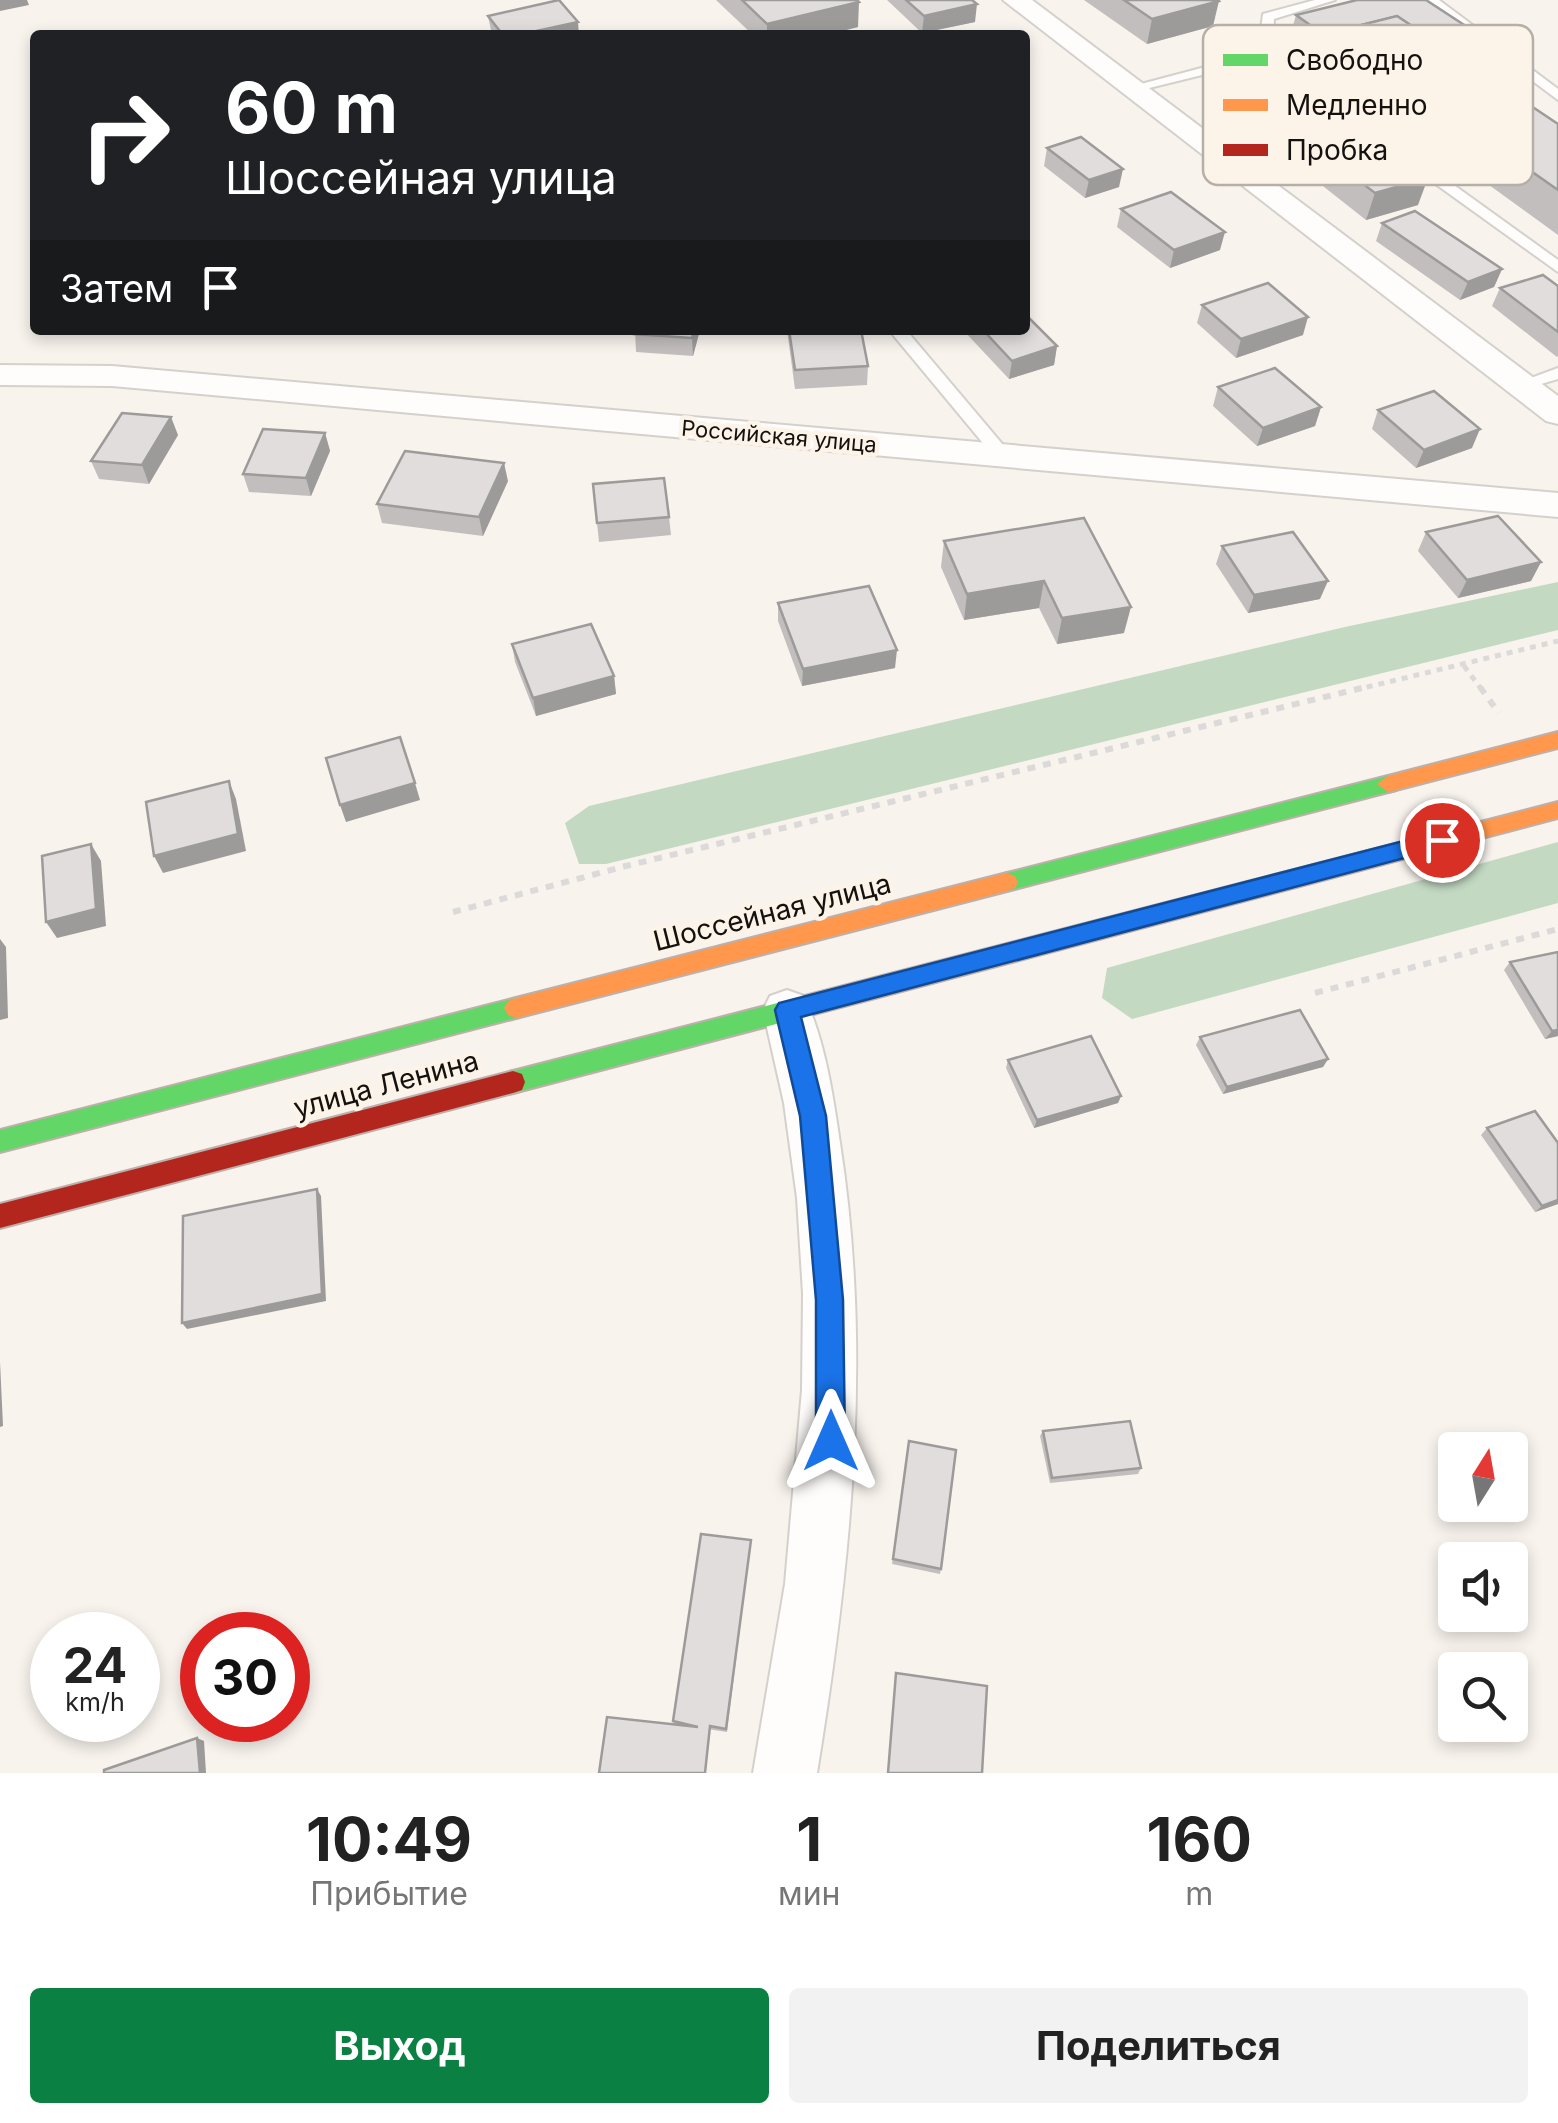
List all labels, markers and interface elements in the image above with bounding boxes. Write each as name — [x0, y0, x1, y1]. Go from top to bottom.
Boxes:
legend — [1203, 25, 1533, 185]
text: Свободно — [1286, 43, 1423, 77]
text: 60 m — [225, 65, 398, 150]
icon: right — [60, 70, 190, 200]
text: Медленно — [1286, 88, 1428, 122]
text: Пробка — [1286, 133, 1388, 167]
text: Шоссейная улица — [225, 150, 617, 205]
icon: arrive — [193, 260, 248, 315]
text: Затем — [60, 265, 173, 311]
street label: Российская улица — [680, 415, 878, 457]
pin — [1400, 798, 1485, 883]
icon: arrive — [1415, 813, 1470, 868]
street label: Шоссейная улица — [650, 866, 894, 958]
street label: улица Ленина — [290, 1043, 482, 1125]
position arrow — [779, 1389, 883, 1493]
north arrow — [1438, 1432, 1528, 1522]
map controls — [1438, 1432, 1528, 1742]
button: sound — [1438, 1542, 1528, 1632]
speed limit sign: 30 — [180, 1612, 310, 1742]
text: 24 — [63, 1635, 127, 1695]
button: search — [1438, 1652, 1528, 1742]
text: km/h — [65, 1687, 125, 1717]
text: 10:49 — [306, 1803, 472, 1875]
text: 1 — [796, 1803, 822, 1875]
text: 160 — [1147, 1803, 1252, 1875]
text: Прибытие — [310, 1874, 468, 1913]
text: мин — [778, 1874, 841, 1913]
text: m — [1185, 1874, 1213, 1913]
button: Выход — [30, 1988, 769, 2103]
button: Поделиться — [789, 1988, 1528, 2103]

